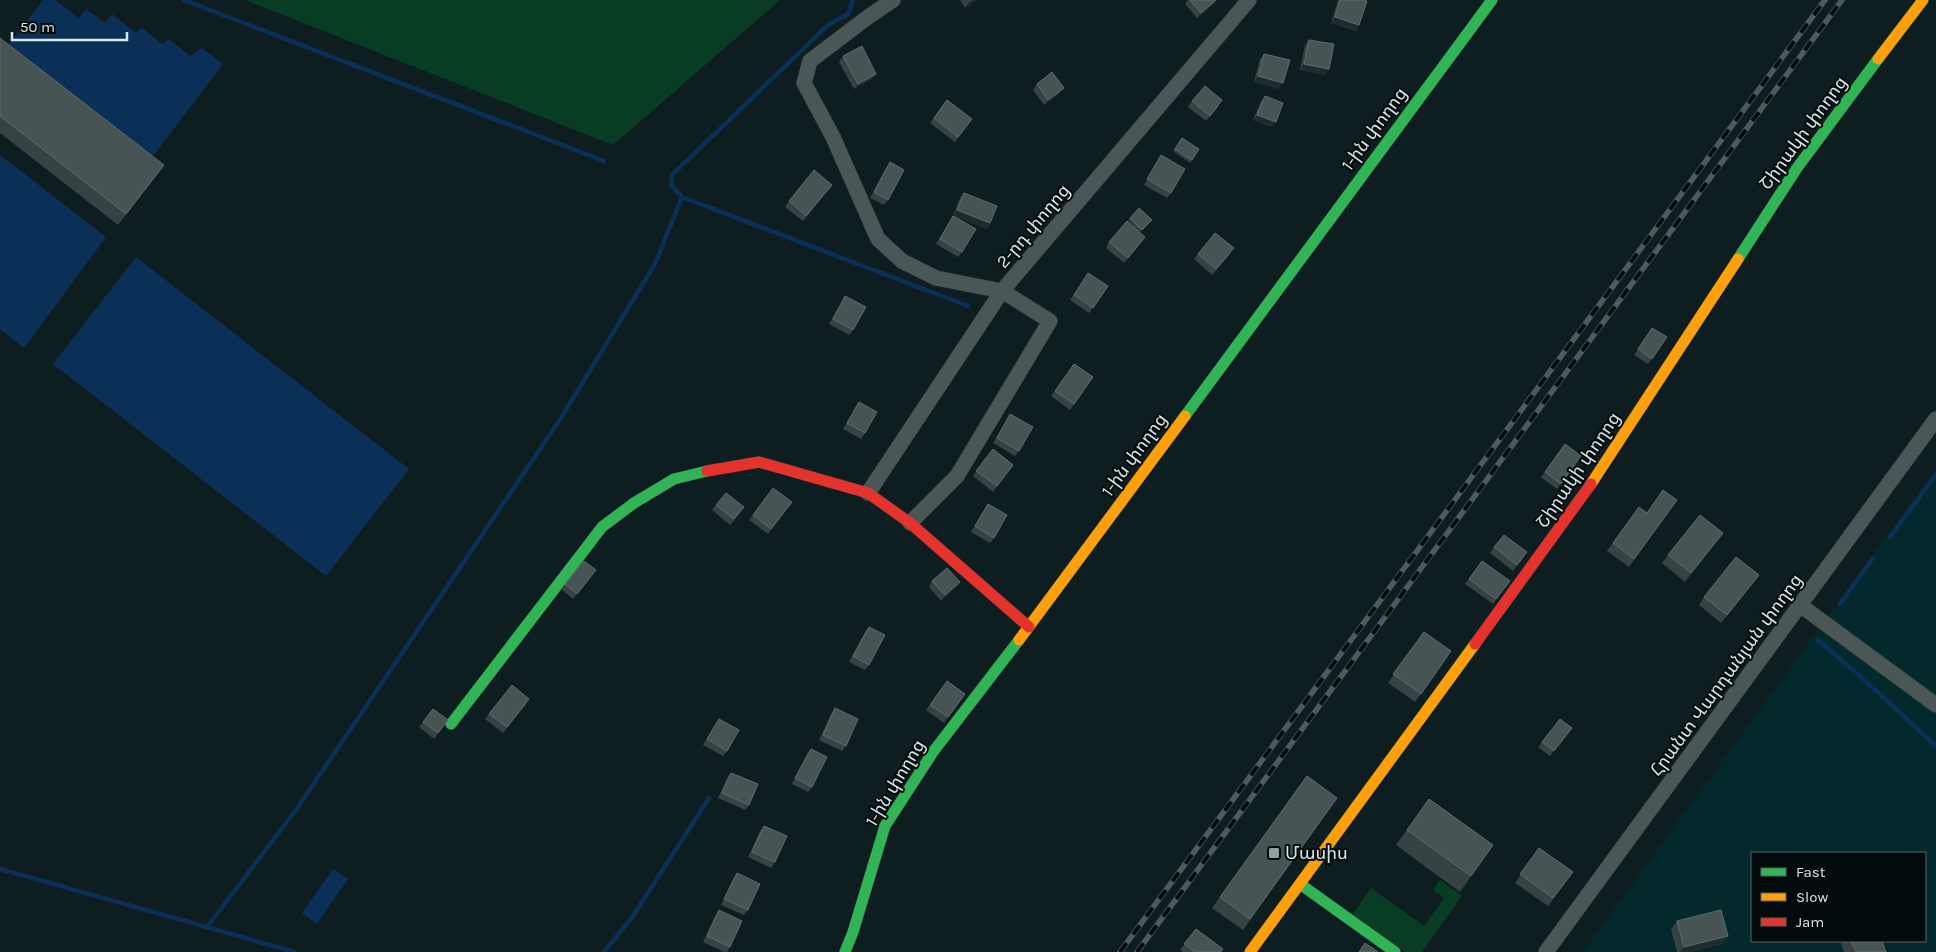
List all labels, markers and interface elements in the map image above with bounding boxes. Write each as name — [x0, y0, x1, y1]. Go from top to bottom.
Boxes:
scale bar — [12, 10, 128, 42]
text: 50 m — [20, 18, 55, 36]
street label: Շիրակի փողոց — [1754, 72, 1852, 194]
street label: 1-ին փողոց — [1336, 83, 1412, 175]
street label: 2-րդ փողոց — [992, 180, 1074, 272]
street label: Շիրակի փողոց — [1531, 408, 1625, 532]
street label: 1-ին փողոց — [1096, 409, 1172, 501]
street label: Հրանտ Վարդանյան փողոց — [1645, 569, 1807, 781]
street label: 1-ին փողոց — [860, 736, 930, 830]
place label: Մասիս — [1285, 842, 1348, 864]
marker: Մասիս — [1267, 846, 1281, 860]
legend — [1751, 852, 1926, 942]
text: Fast — [1796, 863, 1826, 881]
text: Slow — [1796, 888, 1828, 906]
text: Jam — [1796, 913, 1824, 931]

